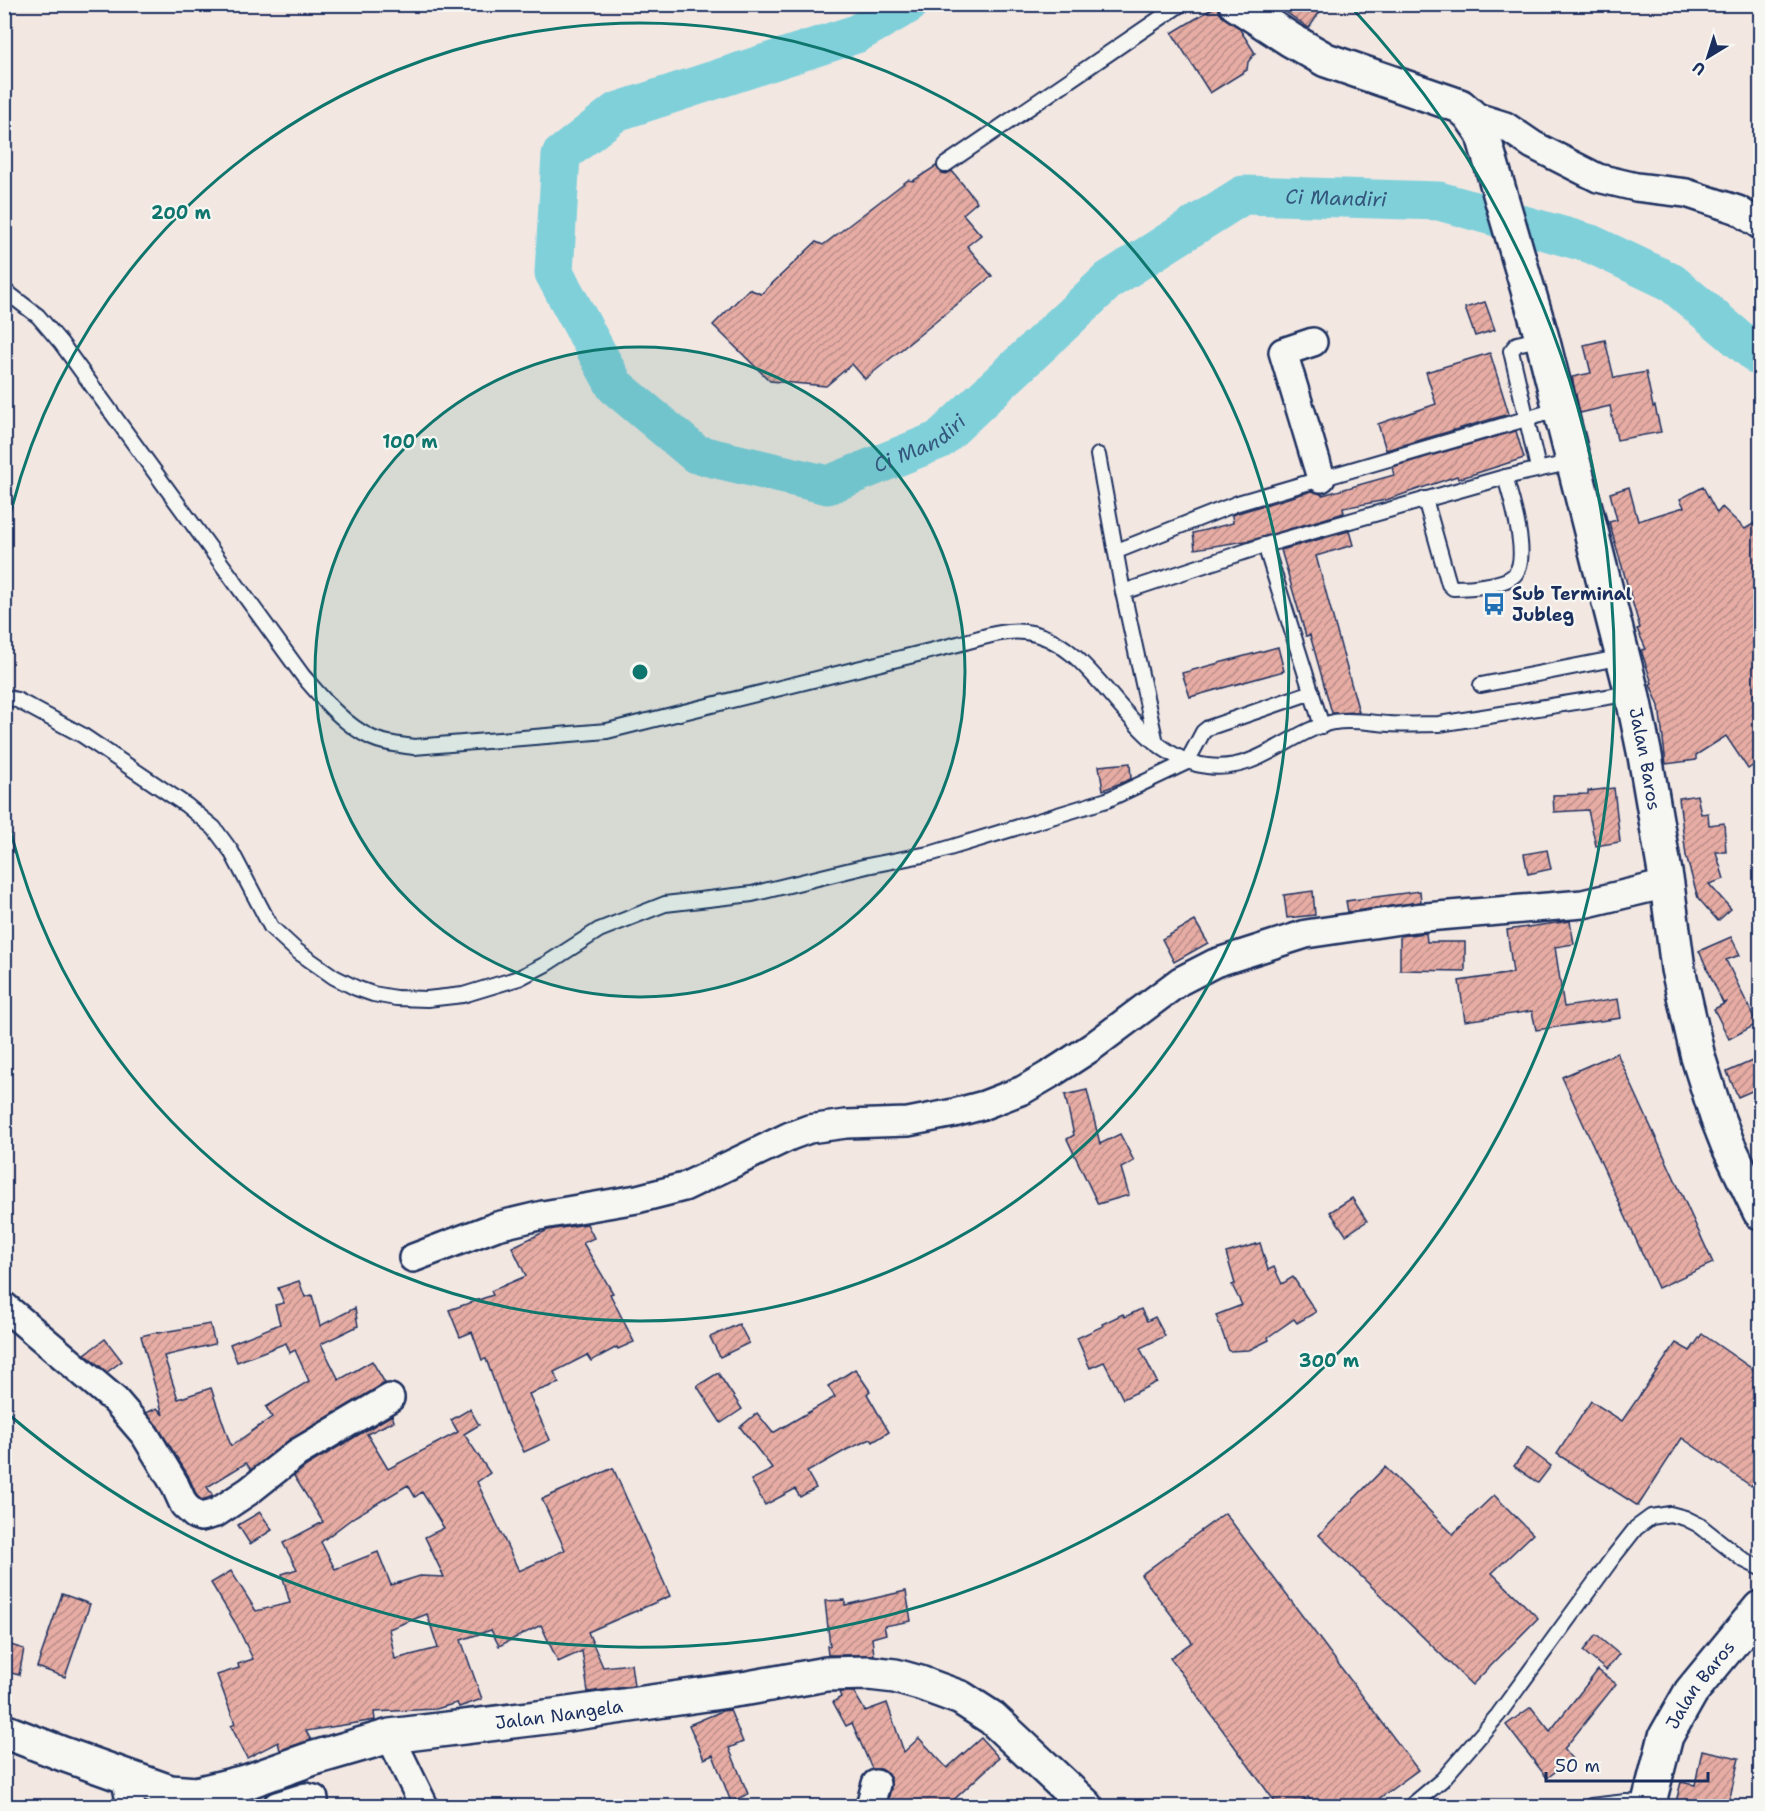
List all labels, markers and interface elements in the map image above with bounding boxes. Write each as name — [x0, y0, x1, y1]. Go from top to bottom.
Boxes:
north arrow — [1678, 27, 1738, 87]
text: U — [1688, 57, 1710, 80]
water label: Ci Mandiri — [1285, 183, 1387, 212]
text: 200 m — [151, 201, 212, 225]
water label: Ci Mandiri — [870, 408, 971, 478]
text: 100 m — [382, 430, 438, 454]
place label: Sub Terminal Jubleg — [1512, 582, 1632, 627]
bus stop icon: Sub Terminal Jubleg — [1481, 591, 1507, 617]
centre of rings — [630, 662, 650, 682]
street label: Jalan Baros — [1623, 705, 1666, 812]
text: 300 m — [1299, 1349, 1360, 1373]
street label: Jalan Baros — [1660, 1636, 1740, 1734]
street label: Jalan Nangela — [494, 1694, 625, 1735]
scale bar — [1546, 1745, 1708, 1783]
text: 50 m — [1555, 1754, 1600, 1778]

